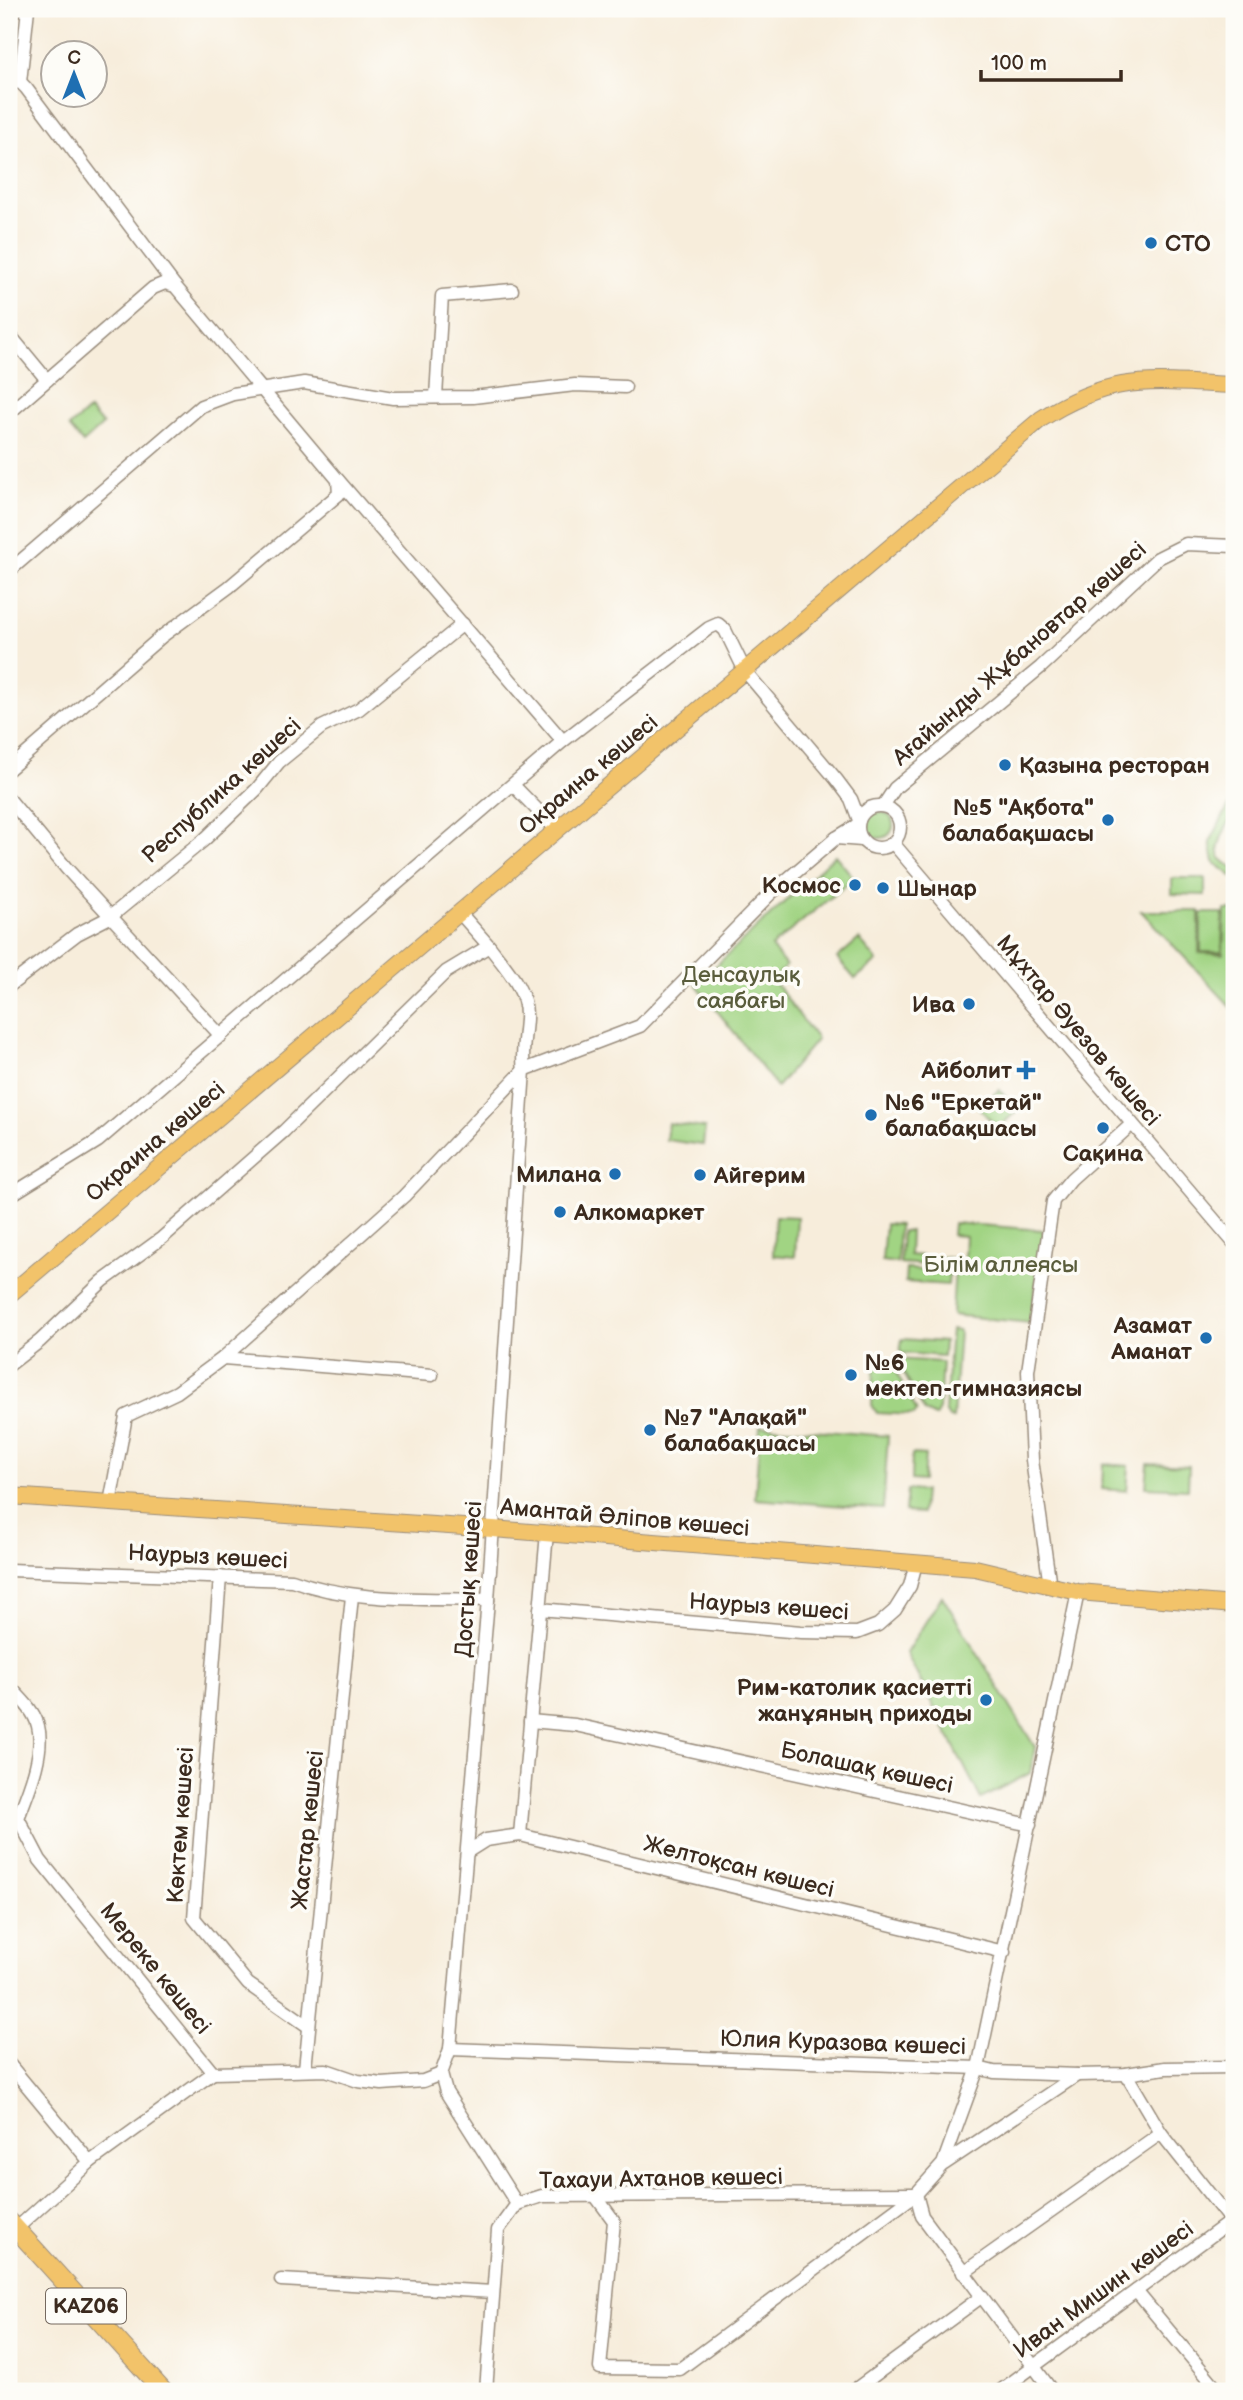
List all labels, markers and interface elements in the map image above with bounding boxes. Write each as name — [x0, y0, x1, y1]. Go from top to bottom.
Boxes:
north arrow — [38, 38, 108, 108]
scale bar — [981, 38, 1120, 82]
text: С — [67, 47, 81, 70]
text: 100 m — [991, 51, 1047, 76]
place label: СТО — [1165, 230, 1211, 258]
marker: СТО — [1143, 235, 1159, 251]
street label: Ағайынды Жұбановтар көшесі — [886, 536, 1152, 772]
street label: Окраина көшесі — [513, 708, 664, 841]
street label: Республика көшесі — [136, 712, 307, 870]
place label: Қазына ресторан — [1019, 752, 1210, 780]
marker: Қазына ресторан — [997, 757, 1013, 773]
place label: №5 "Ақбота" балабақшасы — [942, 794, 1094, 848]
marker: №5 "Ақбота" балабақшасы — [1100, 812, 1116, 828]
place label: Космос — [762, 872, 841, 900]
place label: Шынар — [897, 875, 977, 903]
marker: Космос — [847, 877, 863, 893]
marker: Шынар — [875, 880, 891, 896]
street label: Мұхтар Әуезов көшесі — [990, 930, 1166, 1132]
park label: Денсаулық саябағы — [682, 961, 801, 1015]
place label: Ива — [912, 991, 956, 1019]
marker: Ива — [961, 996, 977, 1012]
place label: Айболит — [921, 1057, 1012, 1085]
marker: Айболит — [1018, 1062, 1034, 1078]
street label: Окраина көшесі — [80, 1075, 231, 1208]
place label: №6 "Еркетай" балабақшасы — [885, 1089, 1042, 1143]
marker: №6 "Еркетай" балабақшасы — [863, 1107, 879, 1123]
marker: Сақина — [1095, 1120, 1111, 1136]
place label: Сақина — [1063, 1140, 1144, 1168]
place label: Милана — [516, 1161, 602, 1189]
place label: Айгерим — [713, 1162, 806, 1190]
marker: Милана — [607, 1166, 623, 1182]
marker: Айгерим — [692, 1167, 708, 1183]
place label: Алкомаркет — [573, 1199, 705, 1227]
marker: Алкомаркет — [552, 1204, 568, 1220]
park label: Білім аллеясы — [924, 1251, 1078, 1279]
place label: Азамат Аманат — [1110, 1312, 1192, 1366]
marker: Азамат Аманат — [1198, 1330, 1214, 1346]
place label: №6 мектеп-гимназиясы — [865, 1349, 1082, 1403]
marker: №6 мектеп-гимназиясы — [843, 1367, 859, 1383]
place label: №7 "Алақай" балабақшасы — [664, 1404, 816, 1458]
marker: №7 "Алақай" балабақшасы — [642, 1422, 658, 1438]
street label: Амантай Әліпов көшесі — [498, 1493, 751, 1543]
street label: Достық көшесі — [450, 1500, 488, 1658]
street label: Наурыз көшесі — [127, 1539, 289, 1575]
street label: Наурыз көшесі — [688, 1587, 850, 1627]
place label: Рим-католик қасиетті жанұяның приходы — [737, 1674, 972, 1728]
marker: Рим-католик қасиетті жанұяның приходы — [978, 1692, 994, 1708]
street label: Болашақ көшесі — [778, 1736, 956, 1800]
street label: Көктем көшесі — [162, 1746, 200, 1904]
street label: Жастар көшесі — [286, 1749, 330, 1911]
street label: Желтоқсан көшесі — [640, 1830, 837, 1904]
street label: Мереке көшесі — [94, 1897, 217, 2040]
street label: Юлия Куразова көшесі — [719, 2025, 967, 2061]
street label: Тахауи Ахтанов көшесі — [539, 2163, 783, 2195]
street label: Иван Мишин көшесі — [1008, 2215, 1199, 2365]
road number: KАZ06 — [46, 2288, 126, 2324]

